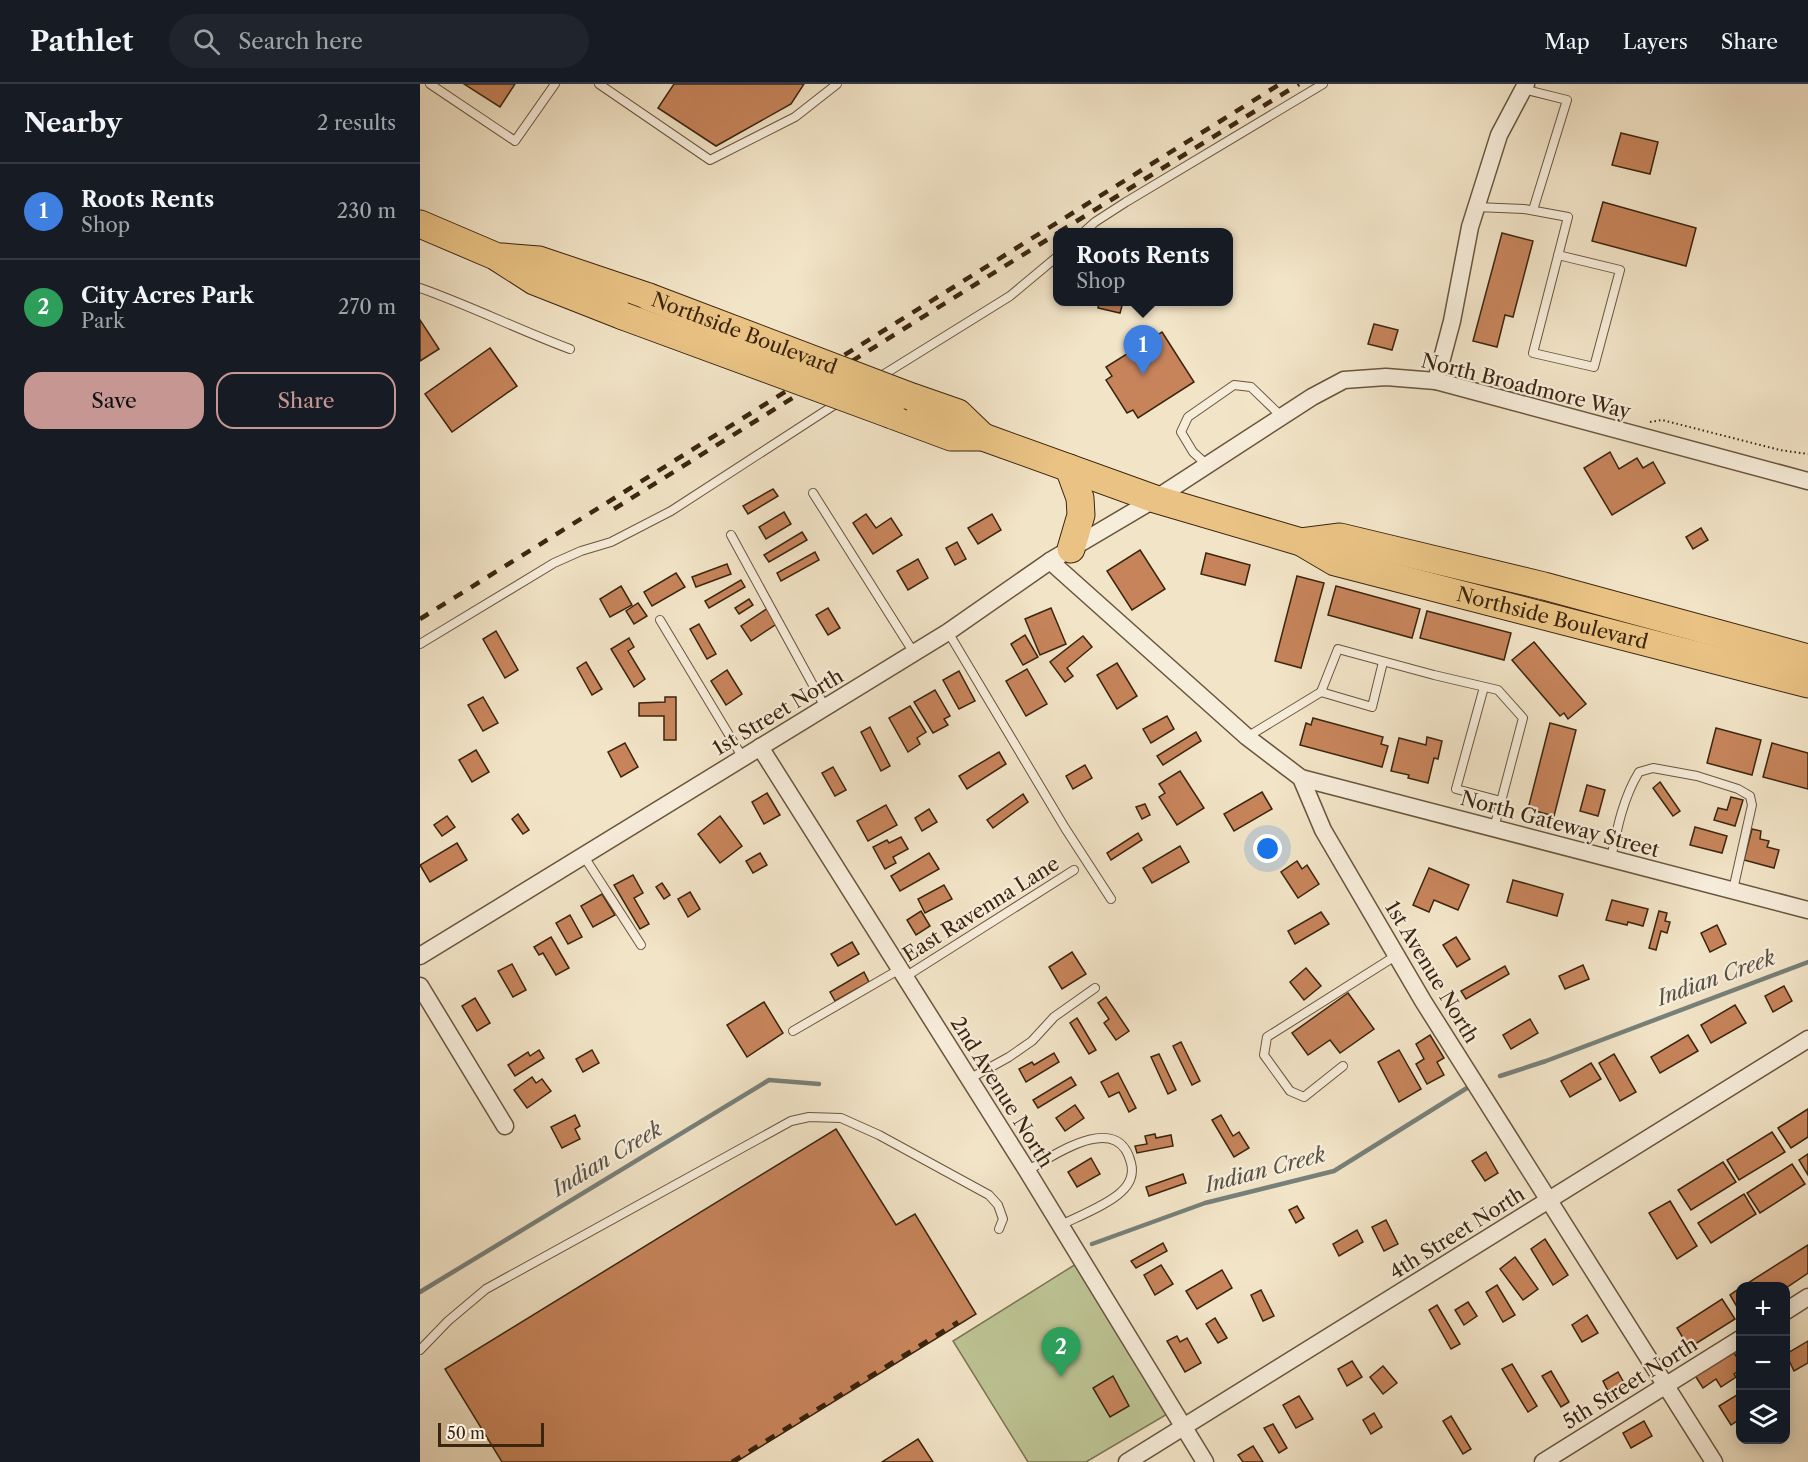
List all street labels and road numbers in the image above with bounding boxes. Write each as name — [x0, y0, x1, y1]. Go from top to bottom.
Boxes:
street label: Northside Boulevard — [648, 287, 840, 379]
street label: North Broadmore Way — [1419, 348, 1634, 424]
street label: Northside Boulevard — [1454, 582, 1651, 654]
street label: 1st Street North — [709, 663, 848, 760]
street label: North Gateway Street — [1458, 786, 1662, 862]
street label: East Ravenna Lane — [899, 851, 1063, 967]
street label: 1st Avenue North — [1380, 897, 1484, 1048]
street label: 2nd Avenue North — [946, 1012, 1058, 1172]
street label: 4th Street North — [1385, 1182, 1529, 1284]
street label: 5th Street North — [1558, 1332, 1702, 1434]

